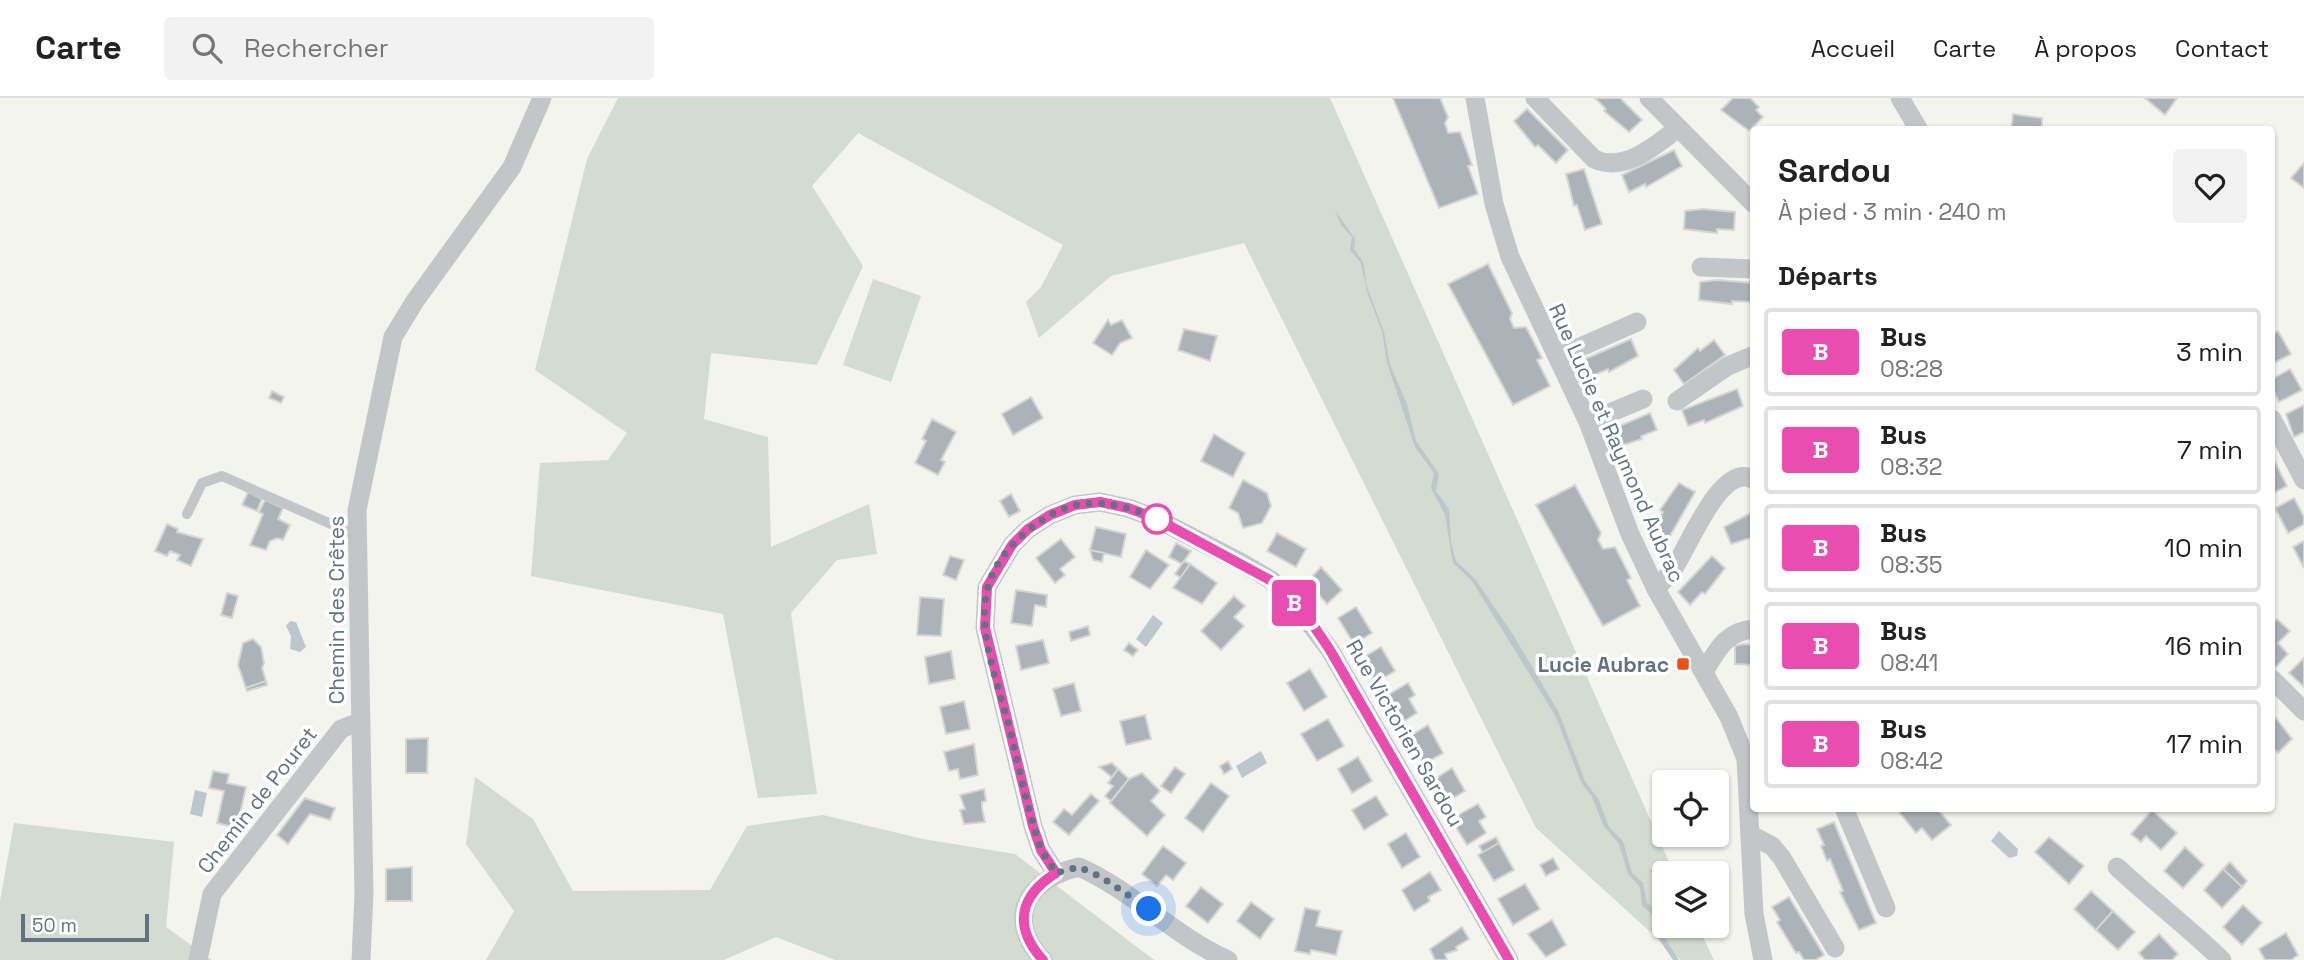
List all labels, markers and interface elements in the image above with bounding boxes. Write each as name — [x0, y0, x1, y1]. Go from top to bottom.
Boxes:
search box — [164, 17, 654, 80]
text: Carte — [35, 27, 122, 69]
icon: search — [188, 29, 226, 67]
text: Rechercher — [244, 31, 389, 65]
text: Accueil — [1811, 33, 1895, 64]
text: Carte — [1933, 33, 1996, 64]
text: À propos — [2034, 33, 2137, 64]
text: Contact — [2175, 33, 2269, 64]
button: heart — [2173, 149, 2247, 223]
text: Sardou — [1778, 150, 1891, 192]
text: À pied · 3 min · 240 m — [1778, 197, 2007, 227]
text: Départs — [1778, 259, 1878, 293]
street label: Rue Lucie et Raymond Aubrac — [1543, 299, 1691, 587]
text: Bus — [1880, 320, 1927, 354]
text: 3 min — [2176, 335, 2243, 369]
text: B — [1813, 336, 1828, 367]
text: 08:28 — [1880, 354, 1943, 384]
text: Bus — [1880, 418, 1927, 452]
text: 7 min — [2177, 433, 2243, 467]
text: B — [1813, 434, 1828, 465]
text: 08:32 — [1880, 452, 1943, 482]
unlabelled marker — [1142, 504, 1172, 534]
street label: Chemin des Crêtes — [323, 516, 350, 704]
text: Bus — [1880, 516, 1927, 550]
text: 10 min — [2164, 531, 2243, 565]
text: B — [1813, 532, 1828, 563]
text: 08:35 — [1880, 550, 1943, 580]
line badge: B — [1271, 580, 1317, 626]
text: B — [1286, 587, 1302, 618]
text: Bus — [1880, 614, 1927, 648]
text: 16 min — [2165, 629, 2243, 663]
text: B — [1813, 630, 1828, 661]
street label: Rue Victorien Sardou — [1340, 635, 1470, 831]
text: 08:41 — [1880, 648, 1938, 678]
place label: Lucie Aubrac — [1538, 651, 1669, 678]
marker: Lucie Aubrac — [1675, 656, 1691, 672]
text: Bus — [1880, 712, 1927, 746]
street label: Chemin de Pouret — [191, 721, 323, 879]
text: 17 min — [2166, 727, 2243, 761]
text: B — [1813, 728, 1828, 759]
text: 08:42 — [1880, 746, 1943, 776]
map controls — [1652, 770, 1729, 938]
button: locate — [1652, 770, 1729, 847]
button: layers — [1652, 861, 1729, 938]
your location — [1131, 891, 1166, 926]
scale bar — [21, 911, 149, 943]
text: 50 m — [32, 913, 77, 938]

